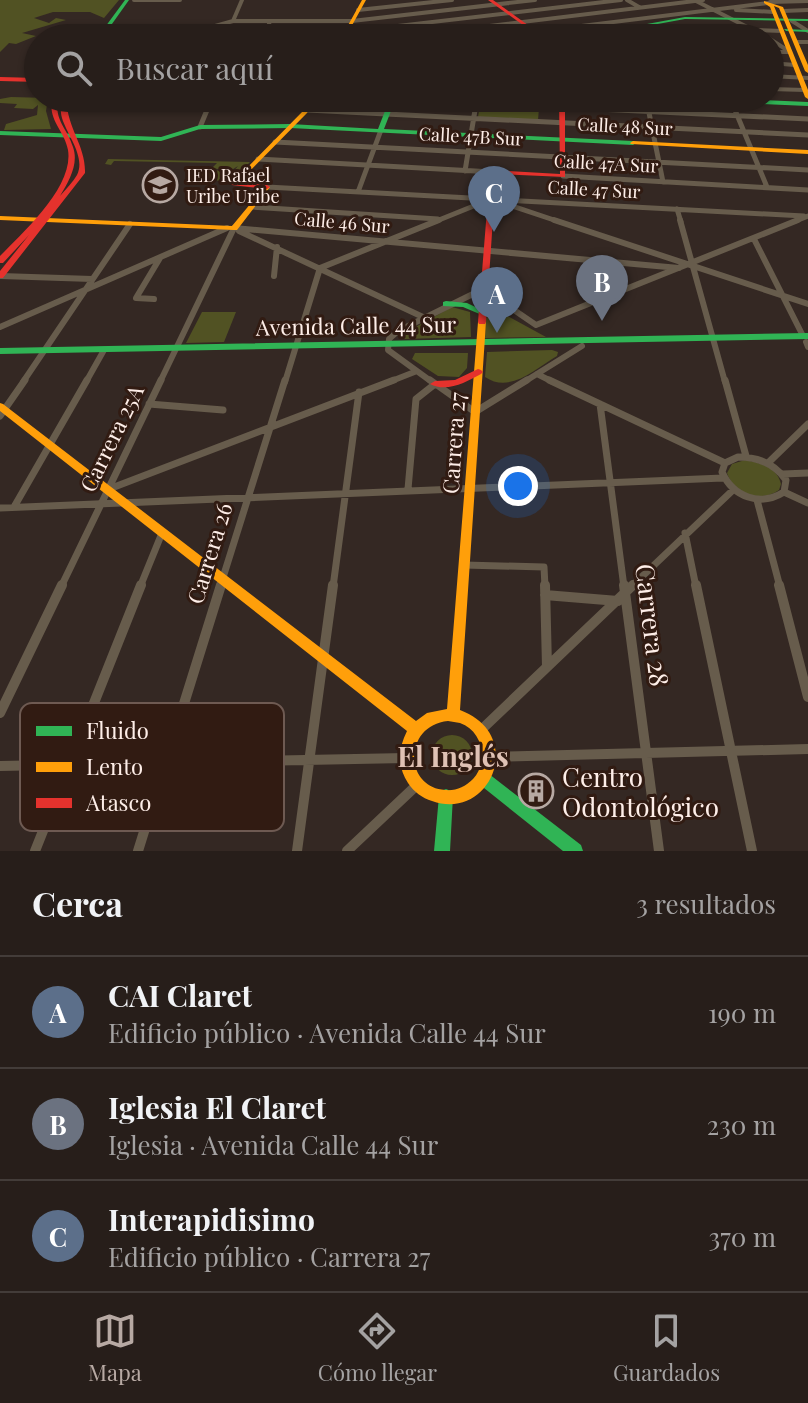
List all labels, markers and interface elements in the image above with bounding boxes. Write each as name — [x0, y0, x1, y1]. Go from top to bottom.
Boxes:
search box — [24, 24, 784, 112]
icon: search — [52, 46, 96, 90]
text: Buscar aquí — [116, 48, 273, 88]
street label: Calle 48 Sur — [577, 112, 673, 140]
street label: Calle 47B Sur — [418, 121, 524, 151]
street label: Calle 47A Sur — [553, 148, 659, 178]
place label: IED Rafael Uribe Uribe — [186, 163, 280, 208]
school or university icon: IED Rafael Uribe Uribe — [141, 166, 179, 204]
pin: C — [468, 166, 520, 232]
street label: Calle 47 Sur — [547, 175, 641, 203]
street label: Calle 46 Sur — [293, 206, 391, 238]
pin: B — [576, 255, 628, 321]
pin: A — [471, 267, 523, 333]
street label: Avenida Calle 44 Sur — [255, 308, 457, 342]
street label: Carrera 25A — [72, 379, 150, 497]
street label: Carrera 27 — [434, 391, 472, 495]
your location — [498, 466, 538, 506]
street label: Carrera 26 — [179, 499, 239, 607]
street label: Carrera 28 — [628, 562, 678, 688]
legend — [20, 703, 284, 831]
text: Fluido — [86, 715, 149, 745]
district label: El Inglés — [397, 737, 509, 774]
text: Lento — [86, 751, 143, 781]
place label: Centro Odontológico — [562, 759, 719, 824]
building icon: Centro Odontológico — [517, 772, 555, 810]
text: Atasco — [85, 787, 151, 817]
text: Cerca — [32, 880, 123, 926]
text: 3 resultados — [636, 886, 776, 921]
text: CAI Claret — [108, 975, 252, 1015]
text: A — [49, 995, 67, 1030]
text: 190 m — [708, 995, 776, 1030]
text: Edificio público · Avenida Calle 44 Sur — [108, 1015, 546, 1050]
text: Iglesia El Claret — [108, 1087, 326, 1127]
text: B — [49, 1107, 67, 1142]
text: 230 m — [707, 1107, 776, 1142]
text: Iglesia · Avenida Calle 44 Sur — [108, 1127, 438, 1162]
text: Interapidisimo — [108, 1199, 315, 1239]
text: C — [49, 1219, 67, 1254]
text: 370 m — [709, 1219, 776, 1254]
text: Edificio público · Carrera 27 — [108, 1239, 430, 1274]
tab: Mapa — [88, 1309, 142, 1387]
tab: Cómo llegar — [318, 1309, 437, 1387]
tab: Guardados — [613, 1309, 720, 1387]

